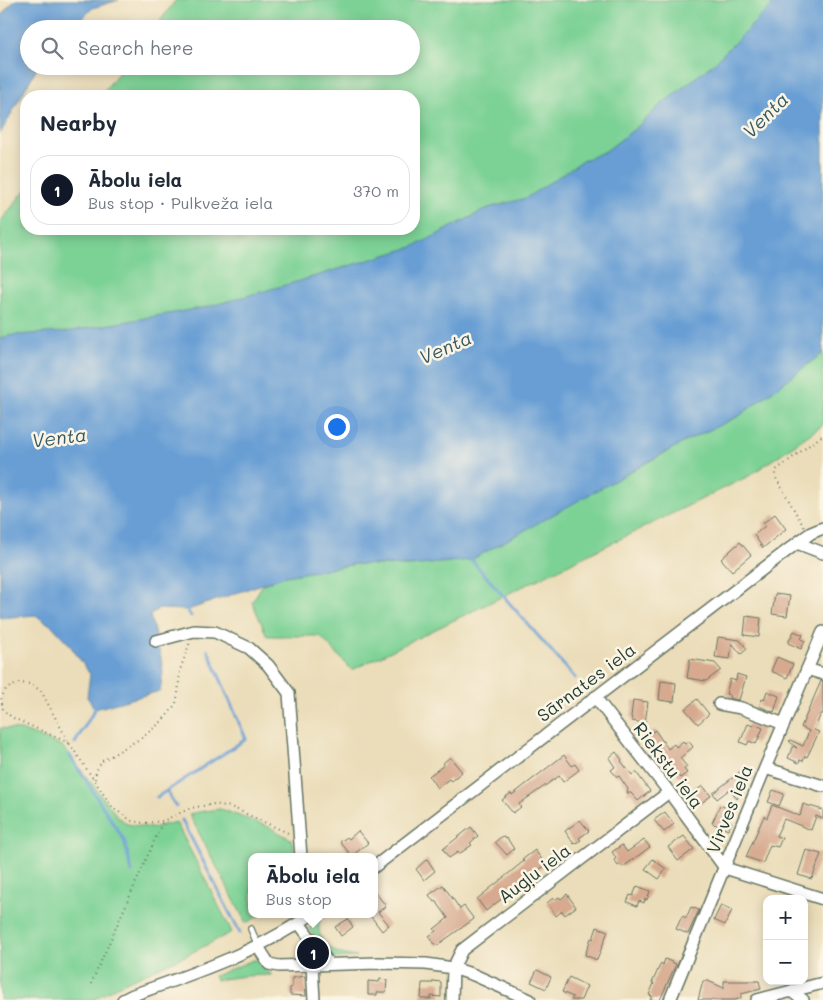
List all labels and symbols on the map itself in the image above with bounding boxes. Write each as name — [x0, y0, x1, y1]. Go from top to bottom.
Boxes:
water label: Venta — [737, 87, 793, 143]
water label: Venta — [415, 324, 475, 370]
your location — [324, 414, 350, 440]
water label: Venta — [30, 421, 88, 453]
street label: Sārnates iela — [532, 637, 640, 727]
street label: Riekstu iela — [629, 717, 709, 813]
street label: Virves iela — [700, 761, 758, 857]
street label: Augļu iela — [493, 838, 575, 908]
pin: 1 — [297, 934, 329, 972]

